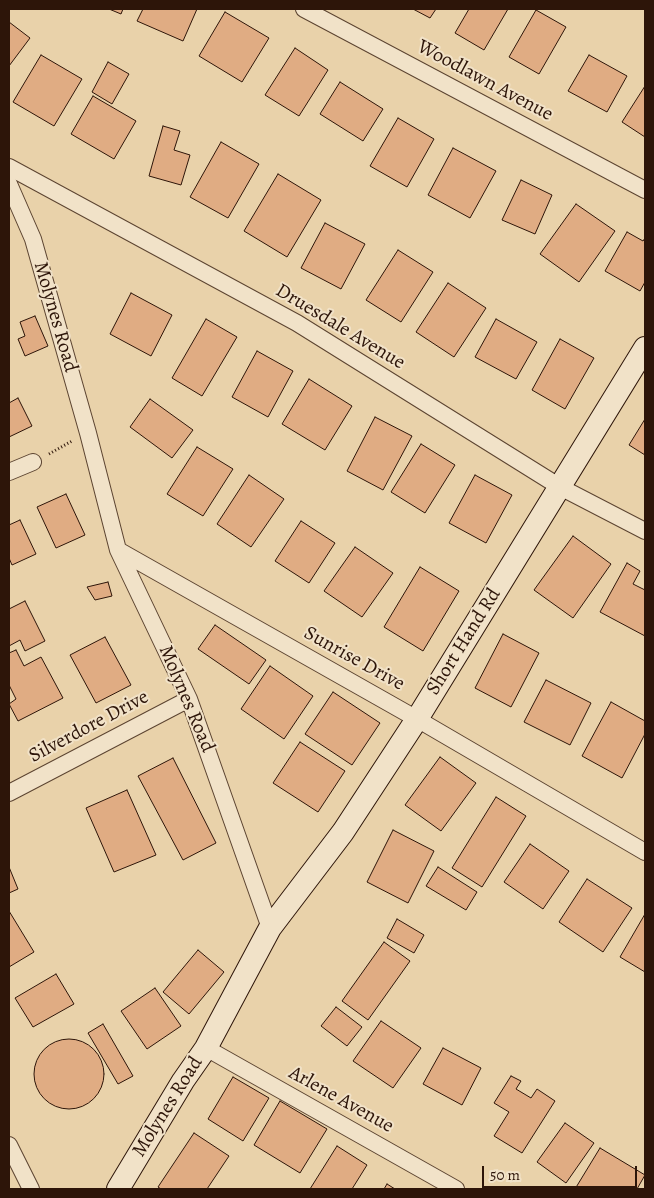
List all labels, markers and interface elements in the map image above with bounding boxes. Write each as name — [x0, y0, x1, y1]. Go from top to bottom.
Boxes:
street label: Woodlawn Avenue — [413, 35, 557, 127]
street label: Molynes Road — [28, 259, 82, 375]
street label: Druesdale Avenue — [271, 279, 409, 375]
street label: Short Hand Rd — [422, 584, 506, 700]
street label: Sunrise Drive — [299, 621, 409, 697]
street label: Molynes Road — [153, 642, 219, 756]
street label: Silverdore Drive — [25, 685, 153, 769]
street label: Molynes Road — [128, 1052, 208, 1162]
street label: Arlene Avenue — [284, 1061, 398, 1139]
scale bar — [484, 1156, 639, 1188]
text: 50 m — [490, 1165, 520, 1185]

